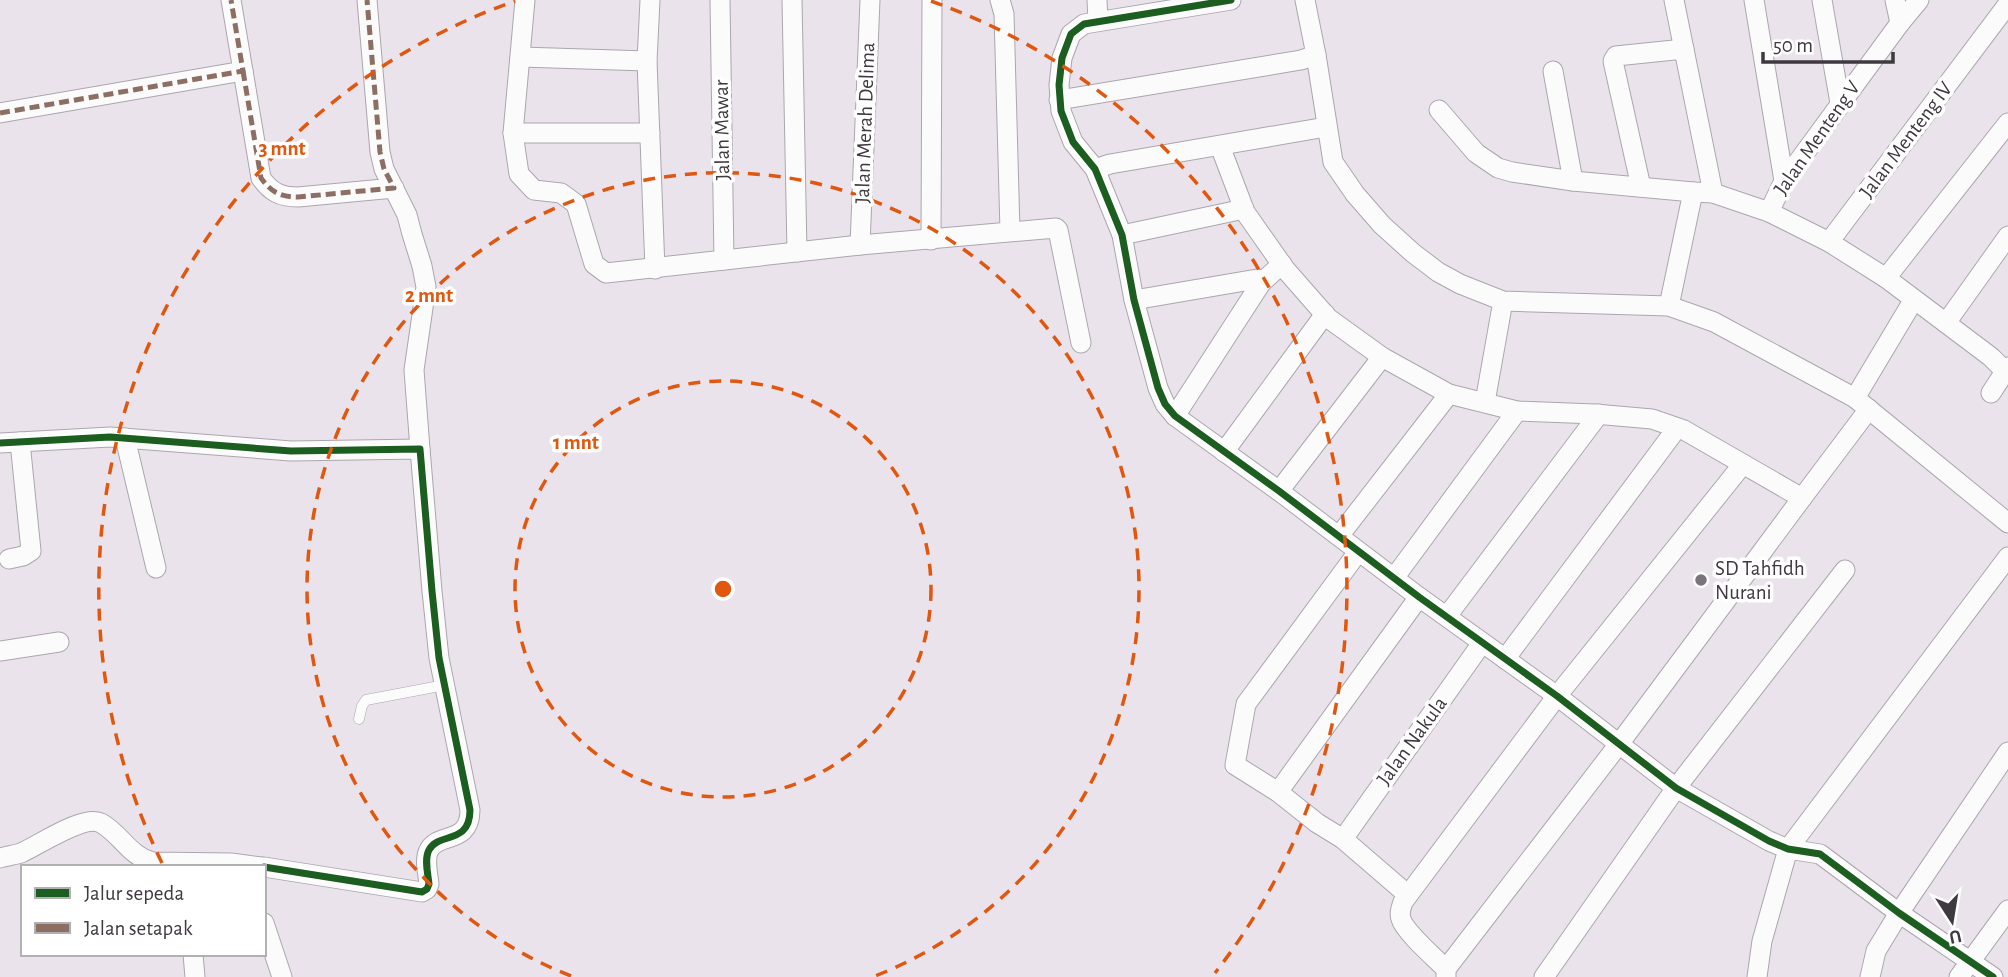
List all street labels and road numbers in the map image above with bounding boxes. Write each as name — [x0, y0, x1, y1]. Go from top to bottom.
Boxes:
street label: Jalan Merah Delima — [852, 42, 878, 204]
street label: Jalan Menteng V — [1770, 77, 1864, 199]
street label: Jalan Menteng IV — [1856, 78, 1956, 202]
street label: Jalan Mawar — [711, 79, 733, 181]
street label: Jalan Nakula — [1373, 693, 1451, 789]

